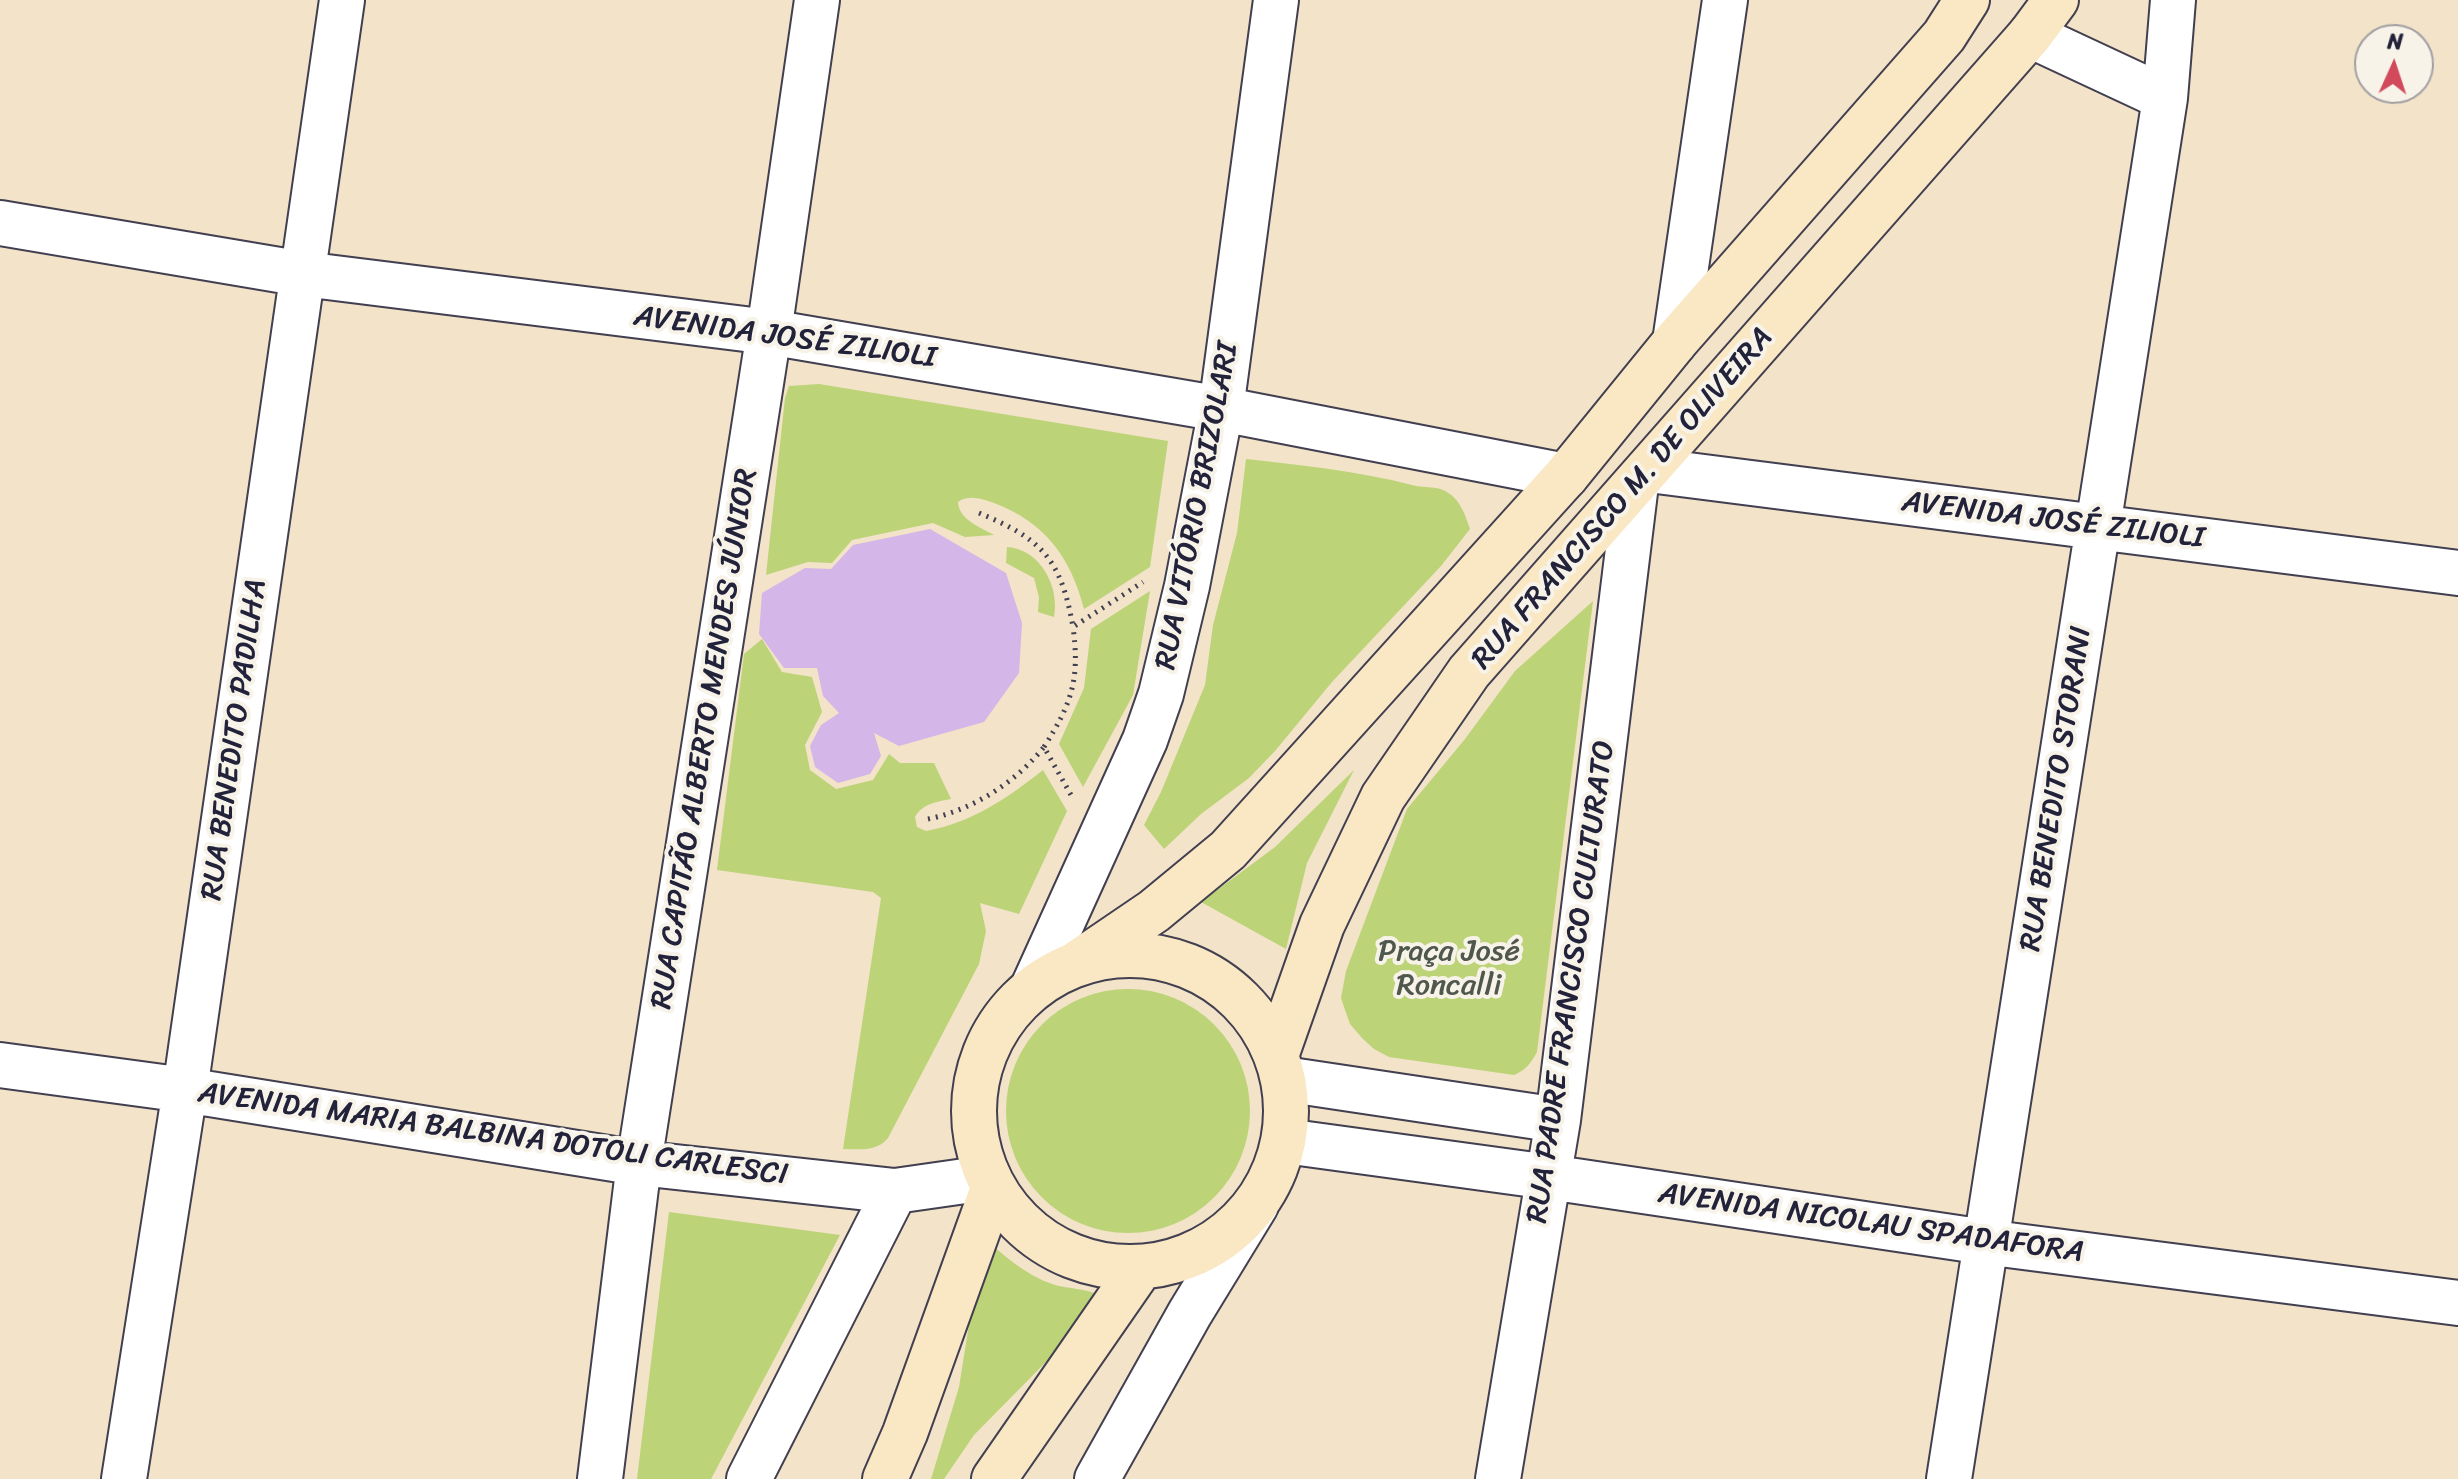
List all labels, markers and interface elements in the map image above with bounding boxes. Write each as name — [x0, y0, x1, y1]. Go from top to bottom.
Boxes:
text: N — [2387, 22, 2404, 61]
north arrow — [2354, 24, 2434, 104]
street label: AVENIDA JOSÉ ZILIOLI — [632, 299, 938, 377]
street label: RUA FRANCISCO M. DE OLIVEIRA — [1465, 321, 1781, 677]
street label: RUA VITÓRIO BRIZOLARI — [1149, 339, 1247, 673]
street label: RUA CAPITÃO ALBERTO MENDES JÚNIOR — [644, 466, 766, 1012]
street label: AVENIDA JOSÉ ZILIOLI — [1900, 485, 2206, 557]
street label: RUA BENEDITO PADILHA — [195, 577, 275, 903]
street label: RUA BENEDITO STORANI — [2014, 624, 2100, 954]
street label: RUA PADRE FRANCISCO CULTURATO — [1520, 739, 1624, 1225]
park label: Praça José Roncalli — [1378, 934, 1520, 1004]
street label: AVENIDA MARIA BALBINA DOTOLI CARLESCI — [196, 1076, 790, 1194]
street label: AVENIDA NICOLAU SPADAFORA — [1656, 1176, 2086, 1272]

